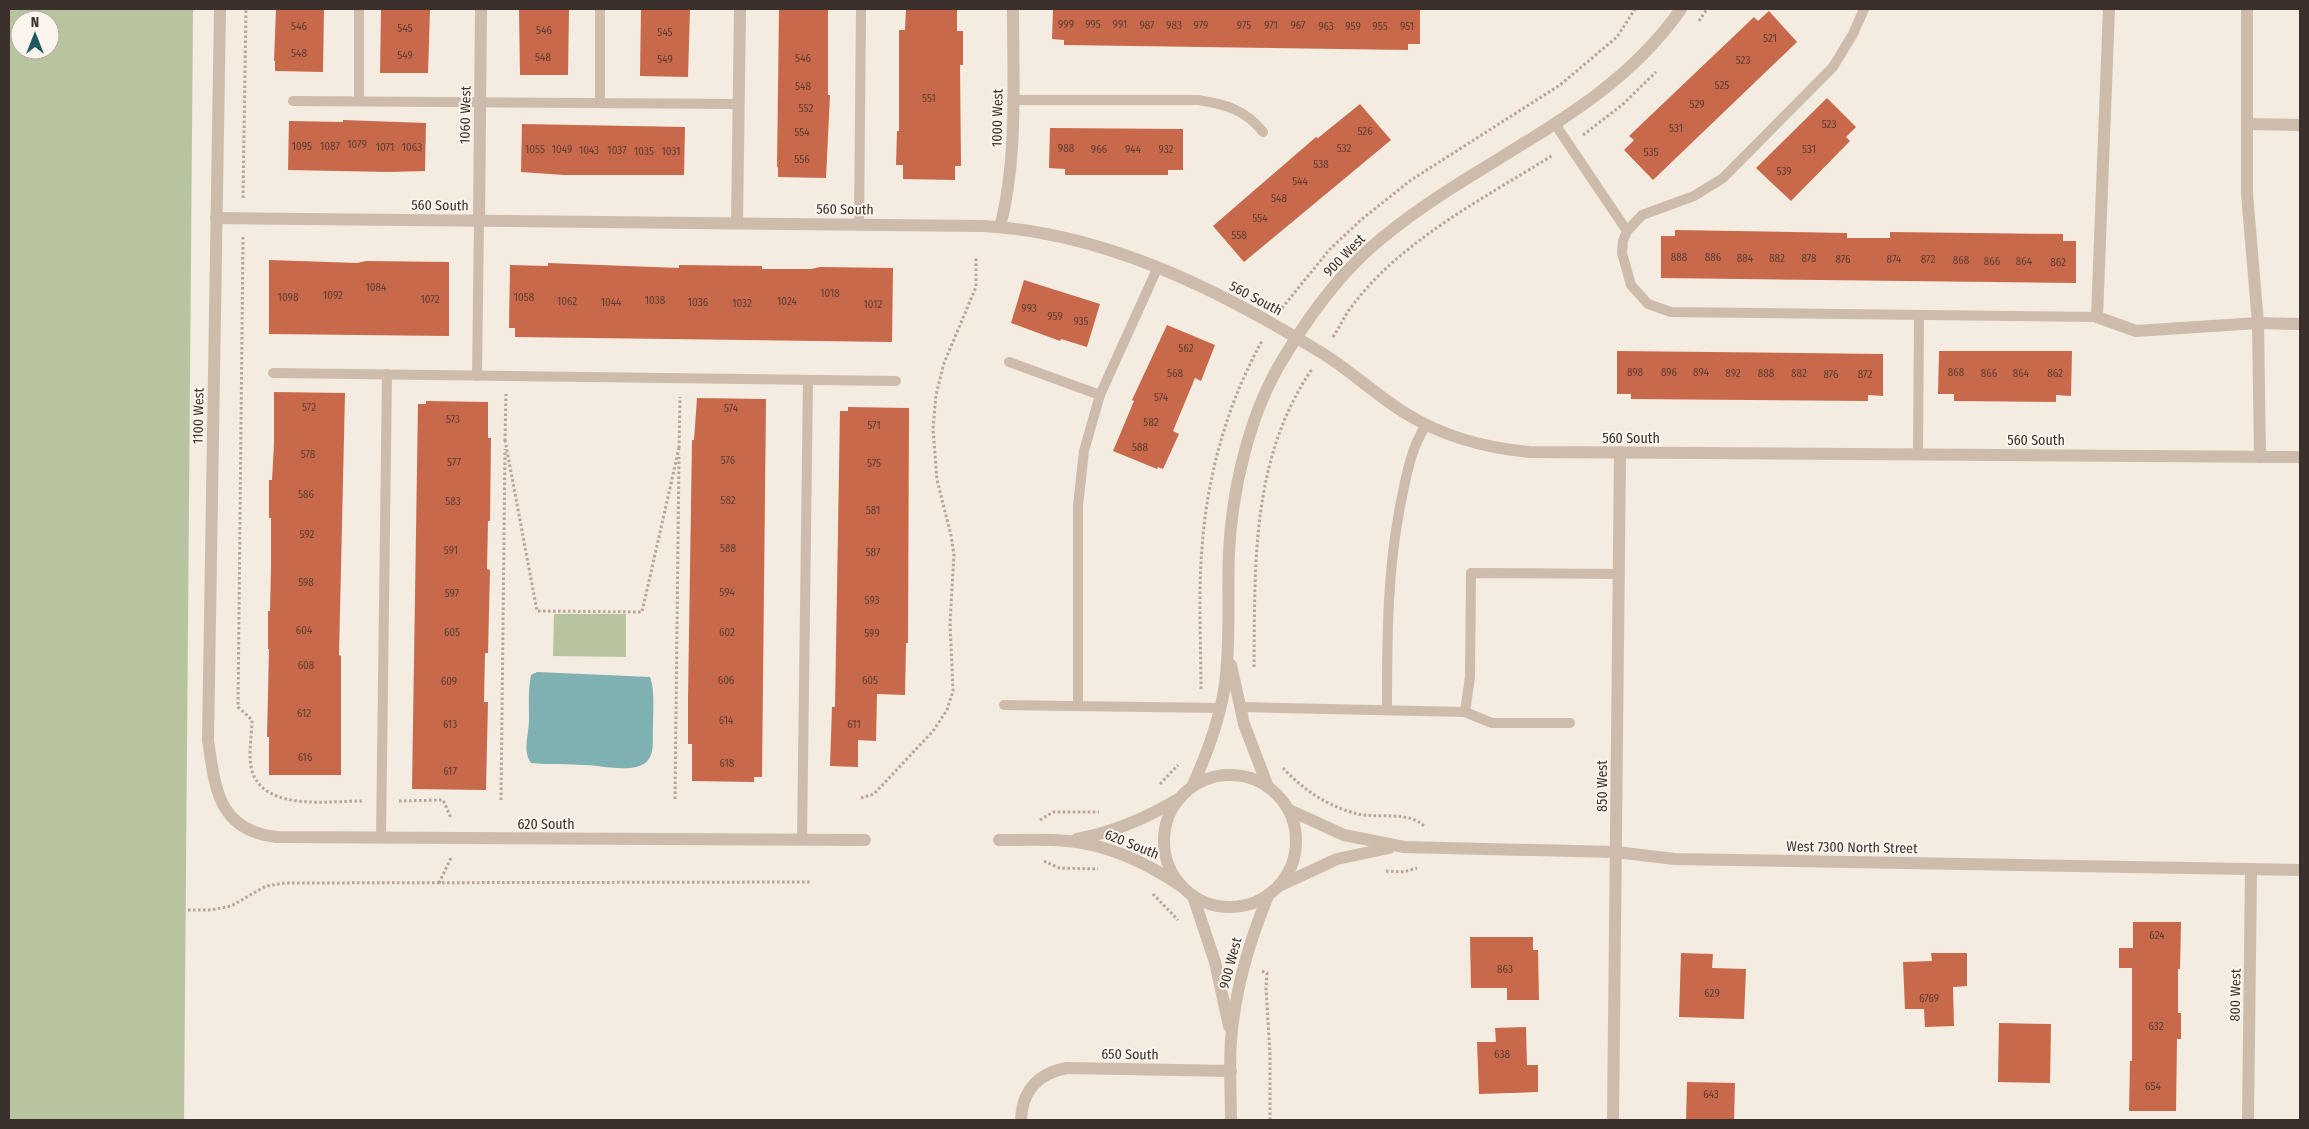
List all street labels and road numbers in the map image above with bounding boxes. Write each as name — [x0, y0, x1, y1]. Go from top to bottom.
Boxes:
street label: 1060 West — [456, 85, 475, 144]
street label: 1000 West — [988, 88, 1007, 147]
street label: 560 South — [411, 196, 469, 215]
street label: 560 South — [816, 200, 874, 219]
street label: 900 West — [1320, 230, 1369, 280]
street label: 560 South — [1226, 277, 1285, 319]
street label: 1100 West — [190, 387, 207, 444]
street label: 560 South — [1602, 430, 1660, 447]
street label: 560 South — [2007, 432, 2065, 449]
street label: 850 West — [1594, 760, 1611, 812]
street label: 620 South — [517, 816, 575, 833]
street label: 620 South — [1102, 826, 1162, 863]
street label: West 7300 North Street — [1786, 838, 1918, 857]
street label: 900 West — [1215, 935, 1246, 991]
street label: 800 West — [2227, 968, 2244, 1022]
street label: 650 South — [1101, 1045, 1159, 1064]

